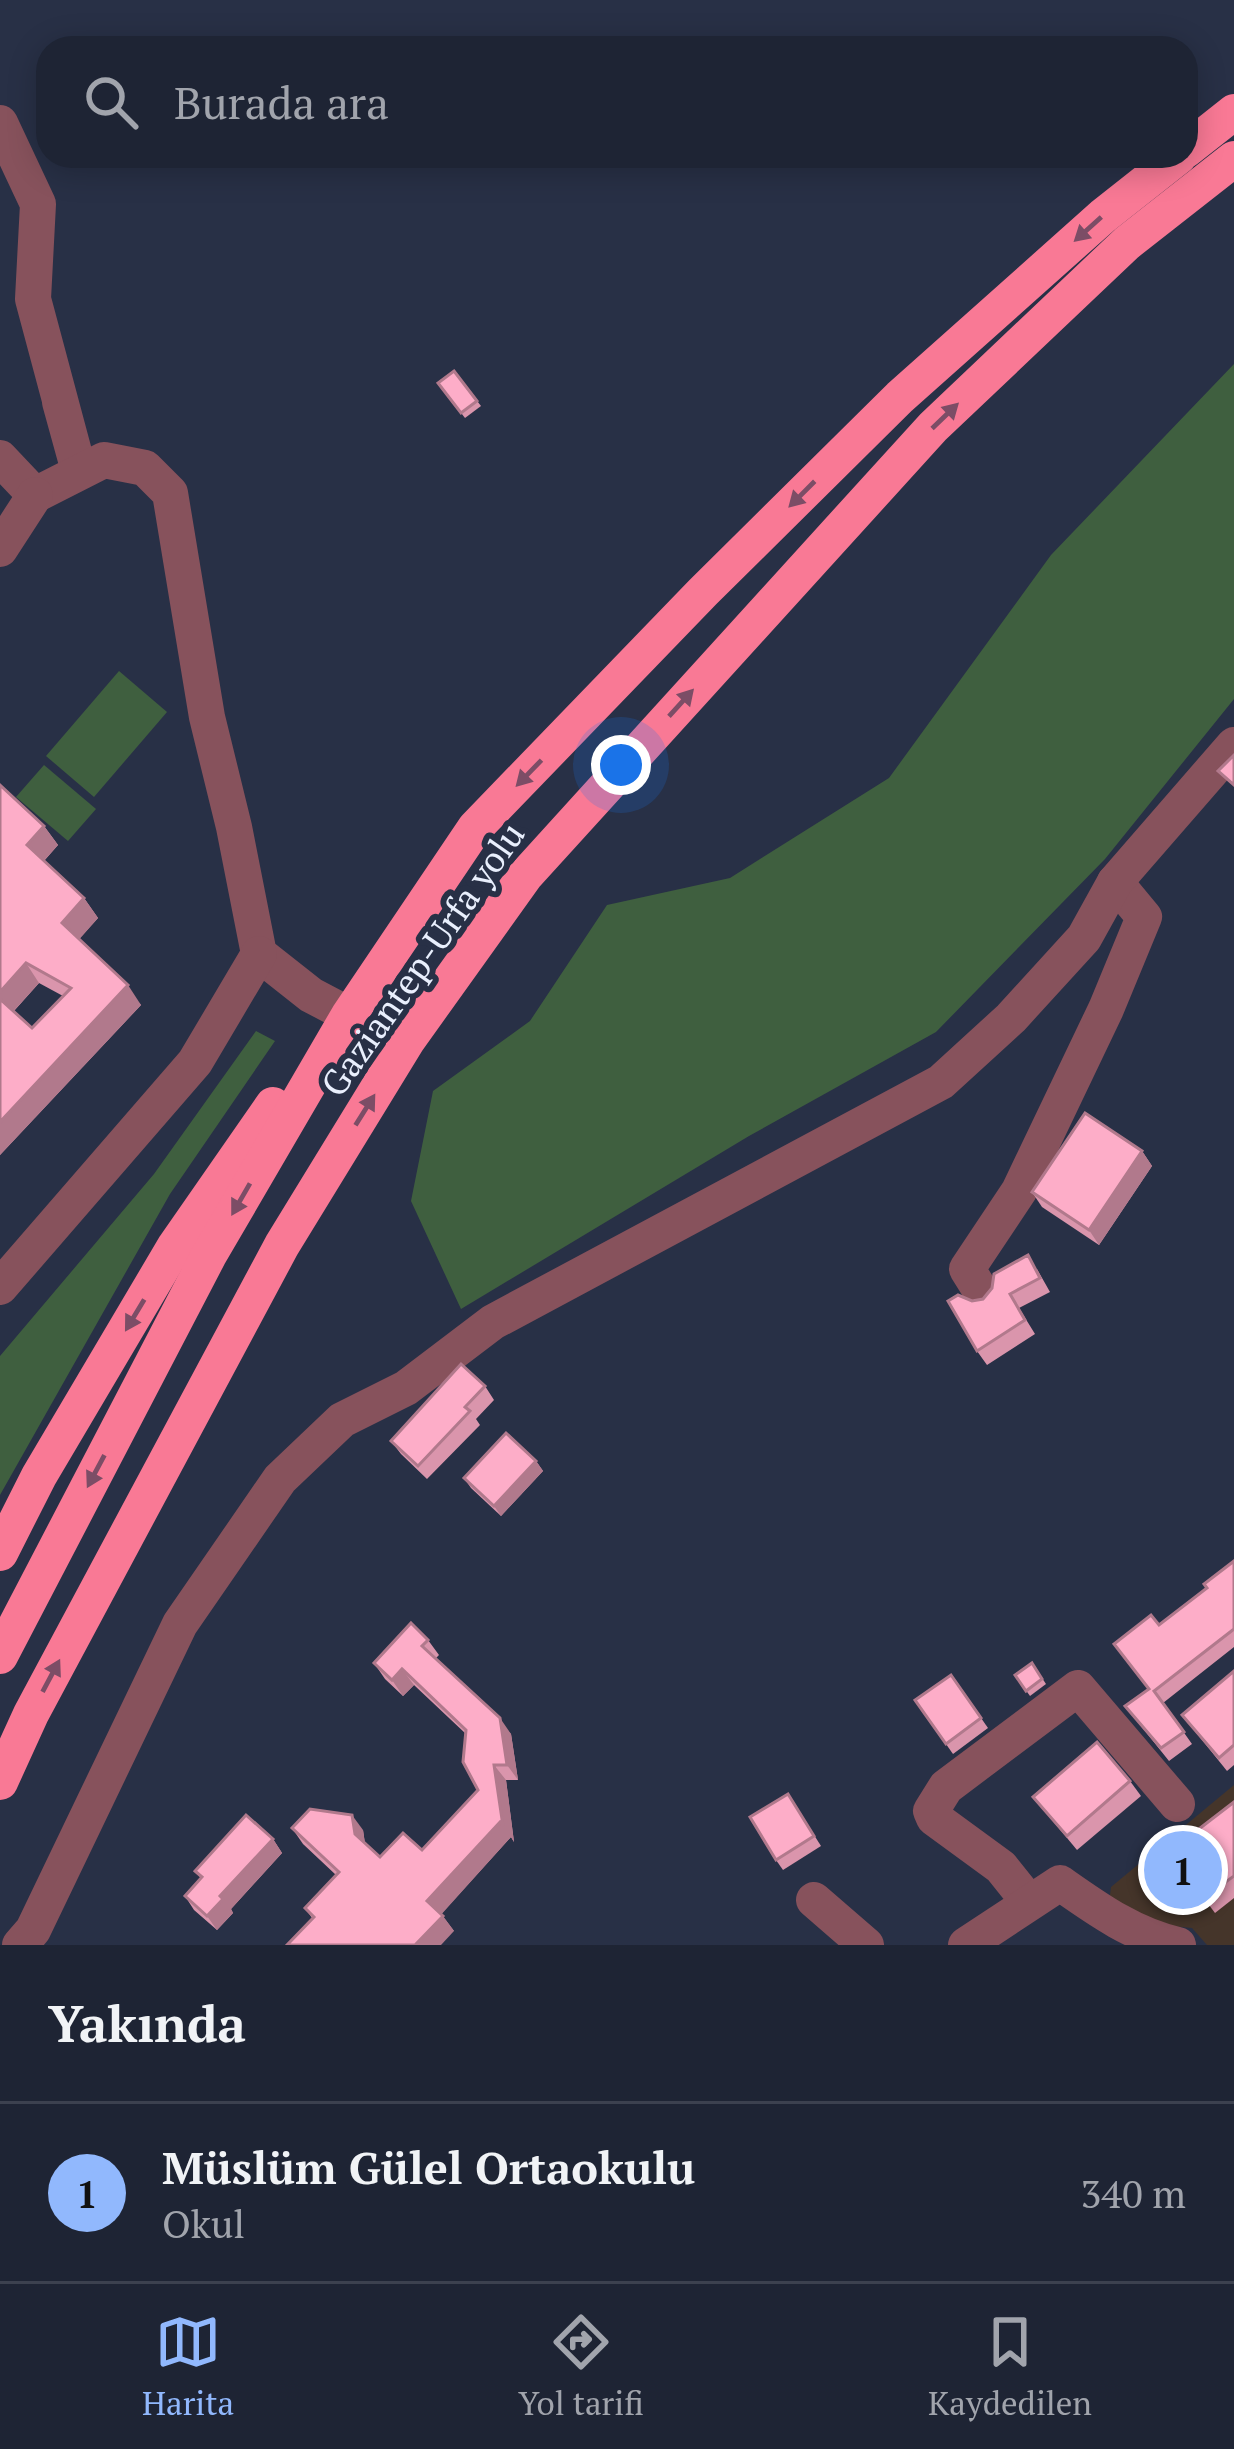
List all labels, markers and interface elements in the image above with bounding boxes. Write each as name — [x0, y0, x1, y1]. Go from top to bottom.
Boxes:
search box — [36, 36, 1198, 168]
icon: search — [78, 69, 144, 135]
text: Burada ara — [174, 72, 389, 132]
one-way arrow — [1073, 215, 1103, 242]
one-way arrow — [930, 403, 959, 431]
one-way arrow — [788, 480, 816, 508]
one-way arrow — [667, 688, 694, 718]
your location — [591, 735, 651, 795]
one-way arrow — [515, 758, 543, 787]
street label: Gaziantep-Urfa yolu — [310, 813, 534, 1105]
one-way arrow — [354, 1093, 375, 1127]
one-way arrow — [232, 1183, 253, 1216]
one-way arrow — [125, 1298, 146, 1332]
one-way arrow — [87, 1453, 107, 1488]
one-way arrow — [40, 1659, 61, 1694]
pin: 1 — [1144, 1825, 1222, 1915]
text: Yakında — [48, 1989, 246, 2057]
text: Müslüm Gülel Ortaokulu — [162, 2137, 695, 2197]
text: 1 — [76, 2167, 98, 2219]
text: 340 m — [1081, 2167, 1186, 2219]
text: Okul — [162, 2197, 245, 2249]
tab: Harita — [142, 2309, 234, 2424]
tab: Yol tarifi — [518, 2309, 644, 2424]
tab: Kaydedilen — [928, 2309, 1092, 2424]

